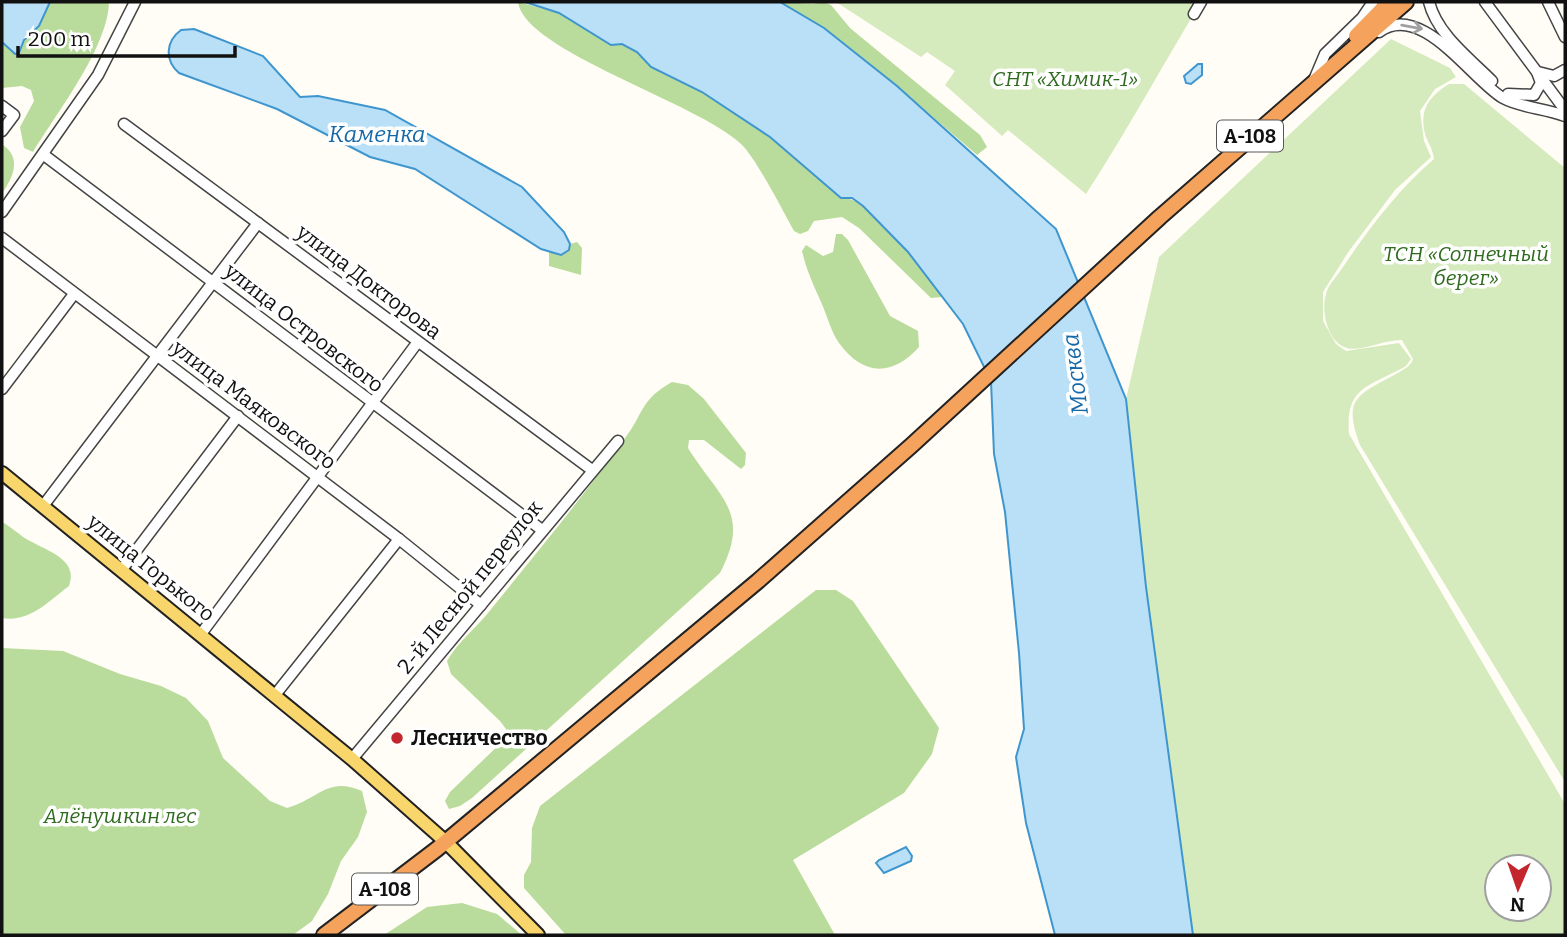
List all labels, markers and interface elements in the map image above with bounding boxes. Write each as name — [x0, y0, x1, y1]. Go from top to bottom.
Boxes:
scale bar — [18, 14, 234, 58]
one-way arrow — [1401, 21, 1423, 34]
text: 200 m — [28, 26, 91, 52]
park label: СНТ «Химик-1» — [992, 66, 1138, 92]
water label: Каменка — [328, 120, 426, 148]
road number: А-108 — [1217, 120, 1283, 152]
street label: улица Докторова — [291, 218, 447, 345]
park label: ТСН «Солнечный берег» — [1383, 241, 1549, 291]
street label: улица Островского — [218, 257, 389, 398]
water label: Москва — [1056, 332, 1094, 416]
street label: улица Маяковского — [166, 334, 341, 475]
street label: 2-й Лесной переулок — [392, 495, 548, 679]
street label: улица Горького — [81, 508, 220, 627]
place label: Лесничество — [411, 725, 548, 751]
marker: Лесничество — [389, 730, 405, 746]
park label: Алёнушкин лес — [43, 803, 196, 829]
north arrow — [1483, 853, 1553, 923]
road number: А-108 — [352, 874, 418, 904]
text: N — [1509, 893, 1525, 916]

